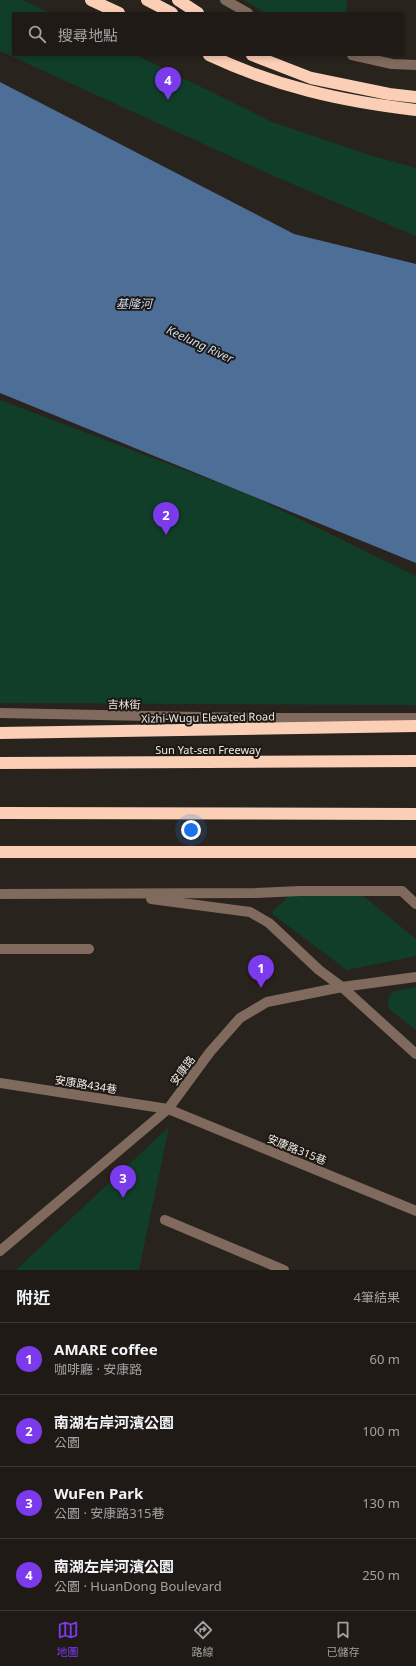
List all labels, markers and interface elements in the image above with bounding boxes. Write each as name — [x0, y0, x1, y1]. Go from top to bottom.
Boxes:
search box — [12, 12, 404, 56]
icon: search — [26, 23, 48, 45]
text: 搜尋地點 — [58, 25, 118, 45]
pin: 4 — [155, 67, 181, 100]
water label: 基隆河 — [116, 295, 154, 312]
water label: Keelung River — [164, 321, 237, 367]
pin: 2 — [153, 502, 179, 535]
street label: 吉林街 — [107, 696, 141, 712]
street label: Xizhi-Wugu Elevated Road — [141, 708, 275, 726]
street label: Sun Yat-sen Freeway — [155, 742, 261, 757]
your location — [181, 820, 201, 840]
pin: 1 — [248, 955, 274, 988]
street label: 安康路 — [166, 1052, 198, 1088]
street label: 安康路434巷 — [54, 1072, 118, 1096]
street label: 安康路315巷 — [265, 1130, 329, 1168]
pin: 3 — [110, 1165, 136, 1198]
text: 附近 — [16, 1286, 50, 1309]
text: 4筆結果 — [354, 1288, 400, 1306]
text: AMARE coffee — [54, 1339, 158, 1359]
text: 1 — [25, 1350, 33, 1368]
text: 60 m — [370, 1350, 400, 1368]
text: 咖啡廳 · 安康路 — [54, 1360, 142, 1378]
text: 南湖右岸河濱公園 — [54, 1412, 174, 1432]
text: 2 — [25, 1422, 33, 1440]
text: 100 m — [362, 1422, 400, 1440]
text: 公園 — [54, 1433, 80, 1451]
text: WuFen Park — [54, 1483, 143, 1503]
text: 3 — [25, 1494, 33, 1512]
text: 130 m — [362, 1494, 400, 1512]
text: 公園 · 安康路315巷 — [54, 1504, 165, 1522]
text: 南湖左岸河濱公園 — [54, 1556, 174, 1576]
text: 4 — [25, 1566, 33, 1584]
text: 250 m — [362, 1566, 400, 1584]
text: 公園 · HuanDong Boulevard — [54, 1577, 222, 1595]
tab: 地圖 — [57, 1619, 79, 1659]
tab: 路線 — [192, 1619, 214, 1659]
tab: 已儲存 — [327, 1619, 360, 1659]

